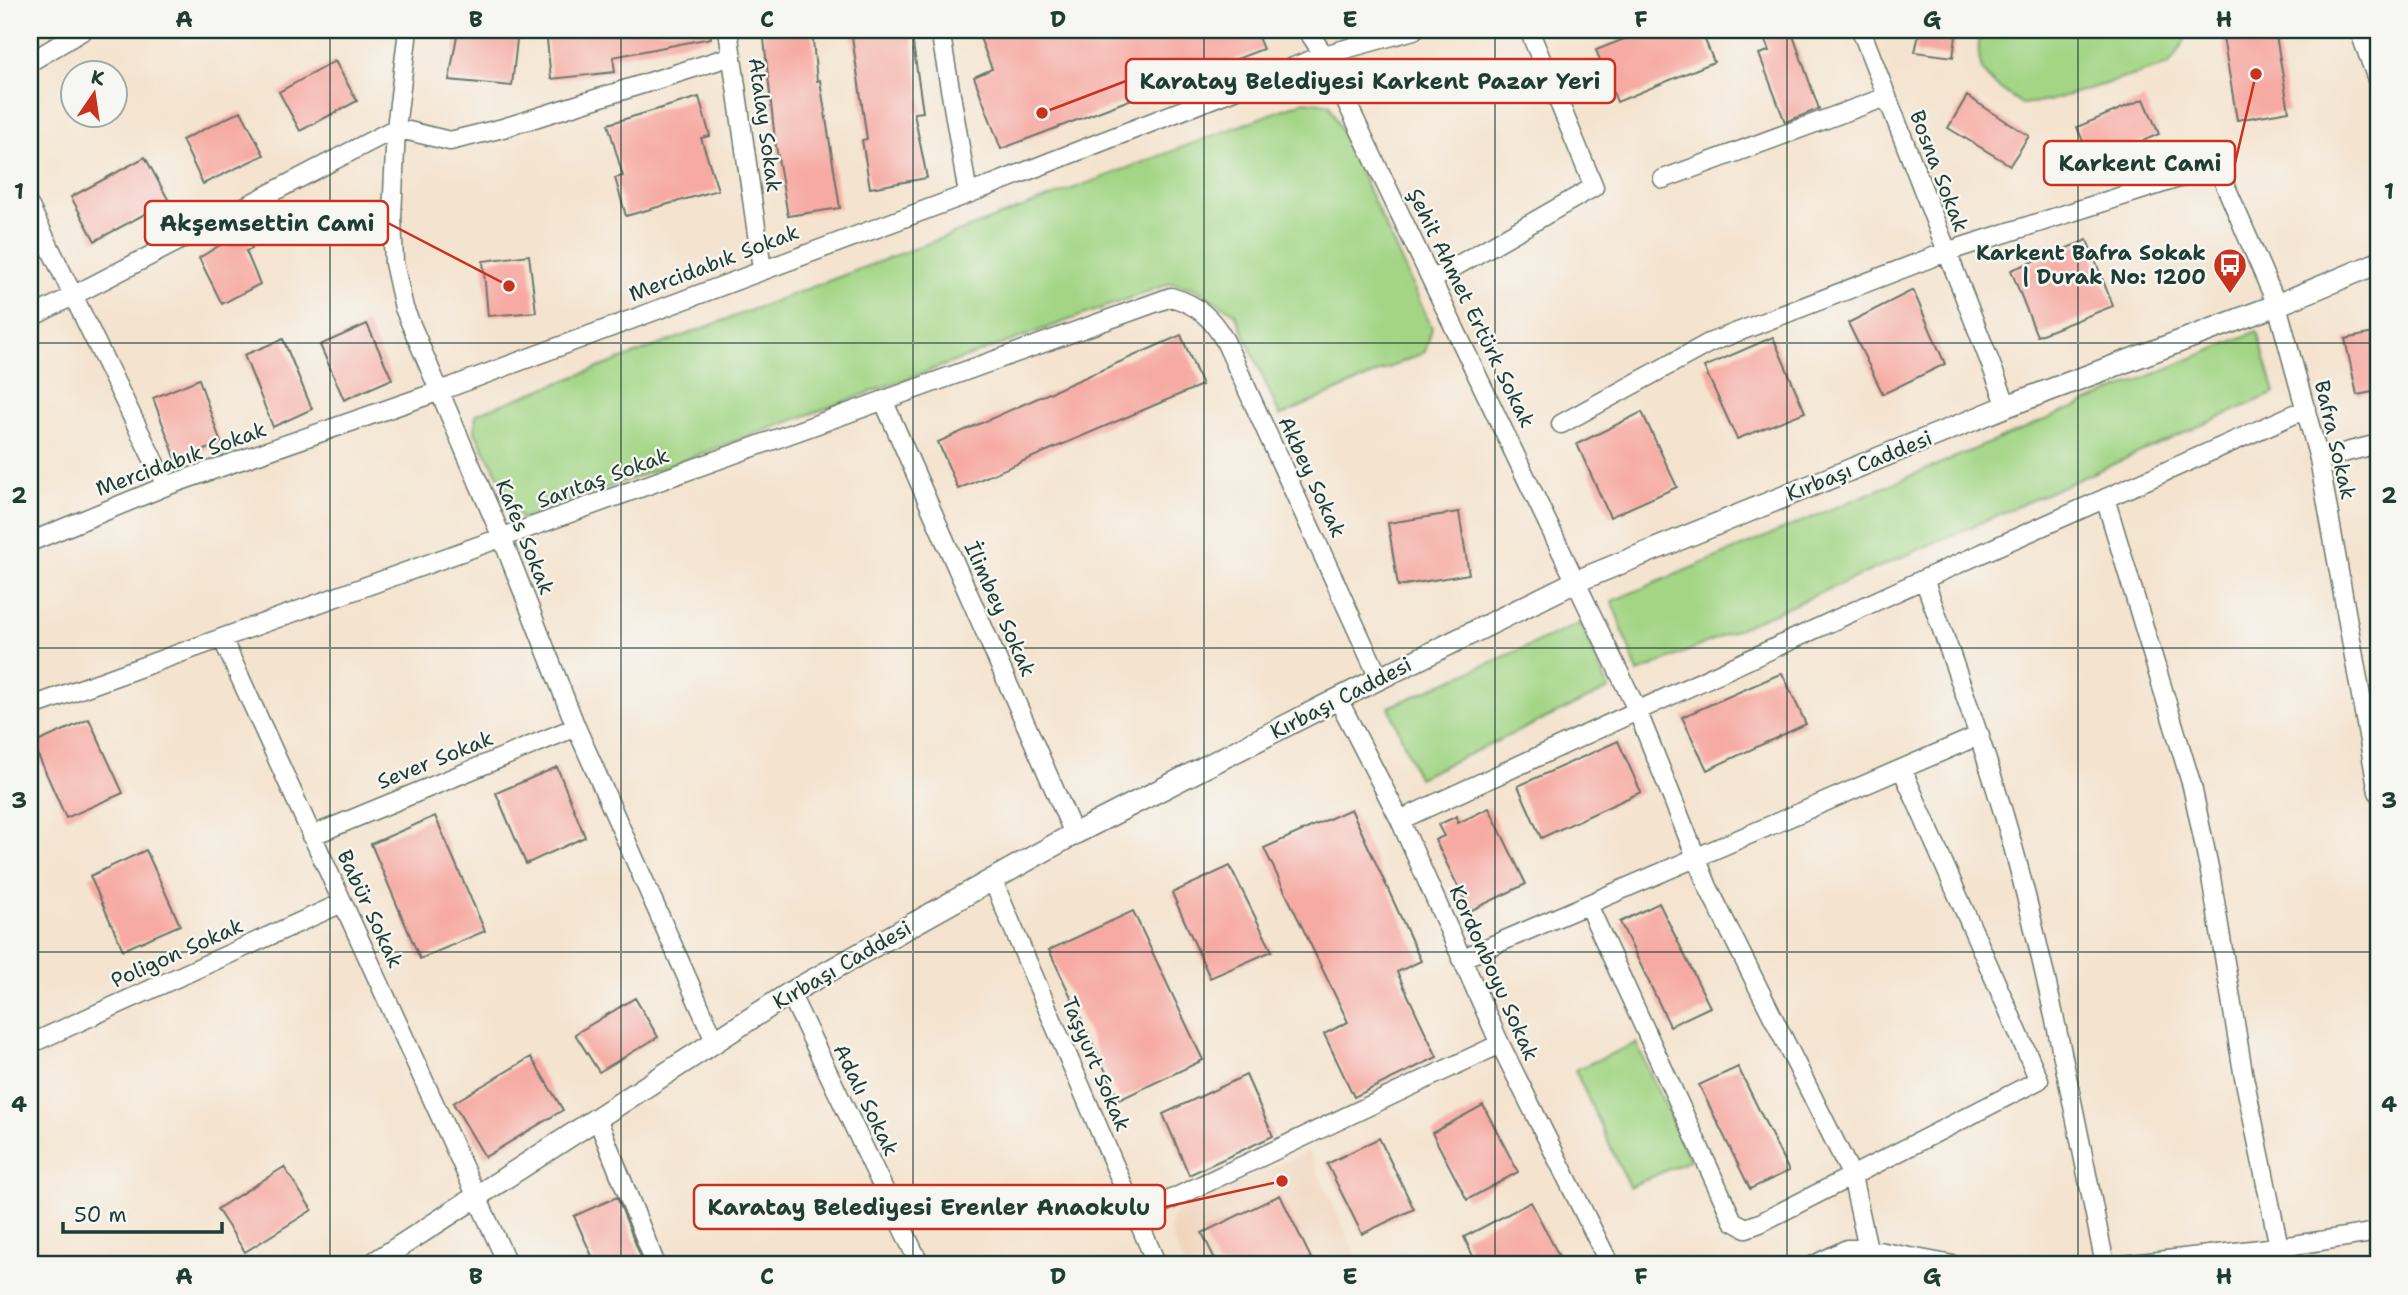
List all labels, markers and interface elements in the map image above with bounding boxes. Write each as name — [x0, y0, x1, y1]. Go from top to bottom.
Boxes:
text: A — [175, 4, 193, 34]
text: B — [469, 4, 483, 34]
text: C — [760, 4, 774, 34]
text: D — [1050, 4, 1066, 34]
text: E — [1342, 4, 1358, 34]
text: F — [1634, 4, 1648, 34]
text: G — [1923, 4, 1942, 34]
text: H — [2216, 4, 2232, 34]
street label: Atalay Sokak — [742, 56, 788, 194]
callout: Karatay Belediyesi Karkent Pazar Yeri — [1126, 59, 1615, 103]
north arrow — [60, 60, 130, 130]
text: K — [89, 64, 107, 92]
text: Karatay Belediyesi Karkent Pazar Yeri — [1140, 66, 1600, 96]
street label: Bosna Sokak — [1903, 106, 1975, 236]
callout: Karkent Cami — [2044, 141, 2235, 185]
text: Karkent Cami — [2059, 148, 2221, 178]
text: 1 — [14, 176, 24, 206]
text: 1 — [2384, 176, 2394, 206]
street label: Şehit Ahmet Ertürk Sokak — [1401, 184, 1541, 432]
callout: Akşemsettin Cami — [145, 201, 388, 245]
text: Akşemsettin Cami — [159, 208, 375, 238]
street label: Mercidabık Sokak — [625, 218, 803, 308]
place label: Karkent Bafra Sokak | Durak No: 1200 — [1976, 239, 2206, 291]
bus stop icon: Karkent Bafra Sokak | Durak No: 1200 — [2211, 246, 2249, 295]
street label: Bafra Sokak — [2308, 378, 2362, 502]
street label: Akbey Sokak — [1272, 412, 1352, 542]
street label: Mercidabık Sokak — [92, 415, 270, 503]
street label: Kırbaşı Caddesi — [1782, 424, 1936, 508]
street label: Sarıtaş Sokak — [533, 441, 673, 515]
street label: Kafes Sokak — [489, 475, 561, 599]
text: 2 — [11, 480, 27, 510]
text: 2 — [2381, 480, 2397, 510]
street label: İlimbey Sokak — [958, 537, 1042, 681]
street label: Kırbaşı Caddesi — [1265, 650, 1417, 746]
street label: Sever Sokak — [373, 724, 497, 796]
text: 3 — [11, 785, 27, 815]
text: 3 — [2381, 785, 2397, 815]
street label: Babür Sokak — [330, 845, 410, 973]
street label: Kordonboyu Sokak — [1443, 881, 1545, 1065]
street label: Poligon Sokak — [106, 911, 248, 995]
street label: Kırbaşı Caddesi — [768, 914, 916, 1016]
street label: Taşyurt Sokak — [1055, 992, 1137, 1136]
street label: Adalı Sokak — [827, 1039, 905, 1161]
text: 4 — [11, 1089, 27, 1119]
text: 4 — [2381, 1089, 2397, 1119]
callout: Karatay Belediyesi Erenler Anaokulu — [694, 1185, 1165, 1229]
scale bar — [63, 1190, 222, 1234]
text: Karatay Belediyesi Erenler Anaokulu — [708, 1192, 1150, 1222]
text: 50 m — [74, 1201, 127, 1229]
text: A — [175, 1261, 193, 1291]
text: B — [469, 1261, 483, 1291]
text: C — [760, 1261, 774, 1291]
text: D — [1050, 1261, 1066, 1291]
text: E — [1342, 1261, 1358, 1291]
text: F — [1634, 1261, 1648, 1291]
text: G — [1923, 1261, 1942, 1291]
text: H — [2216, 1261, 2232, 1291]

